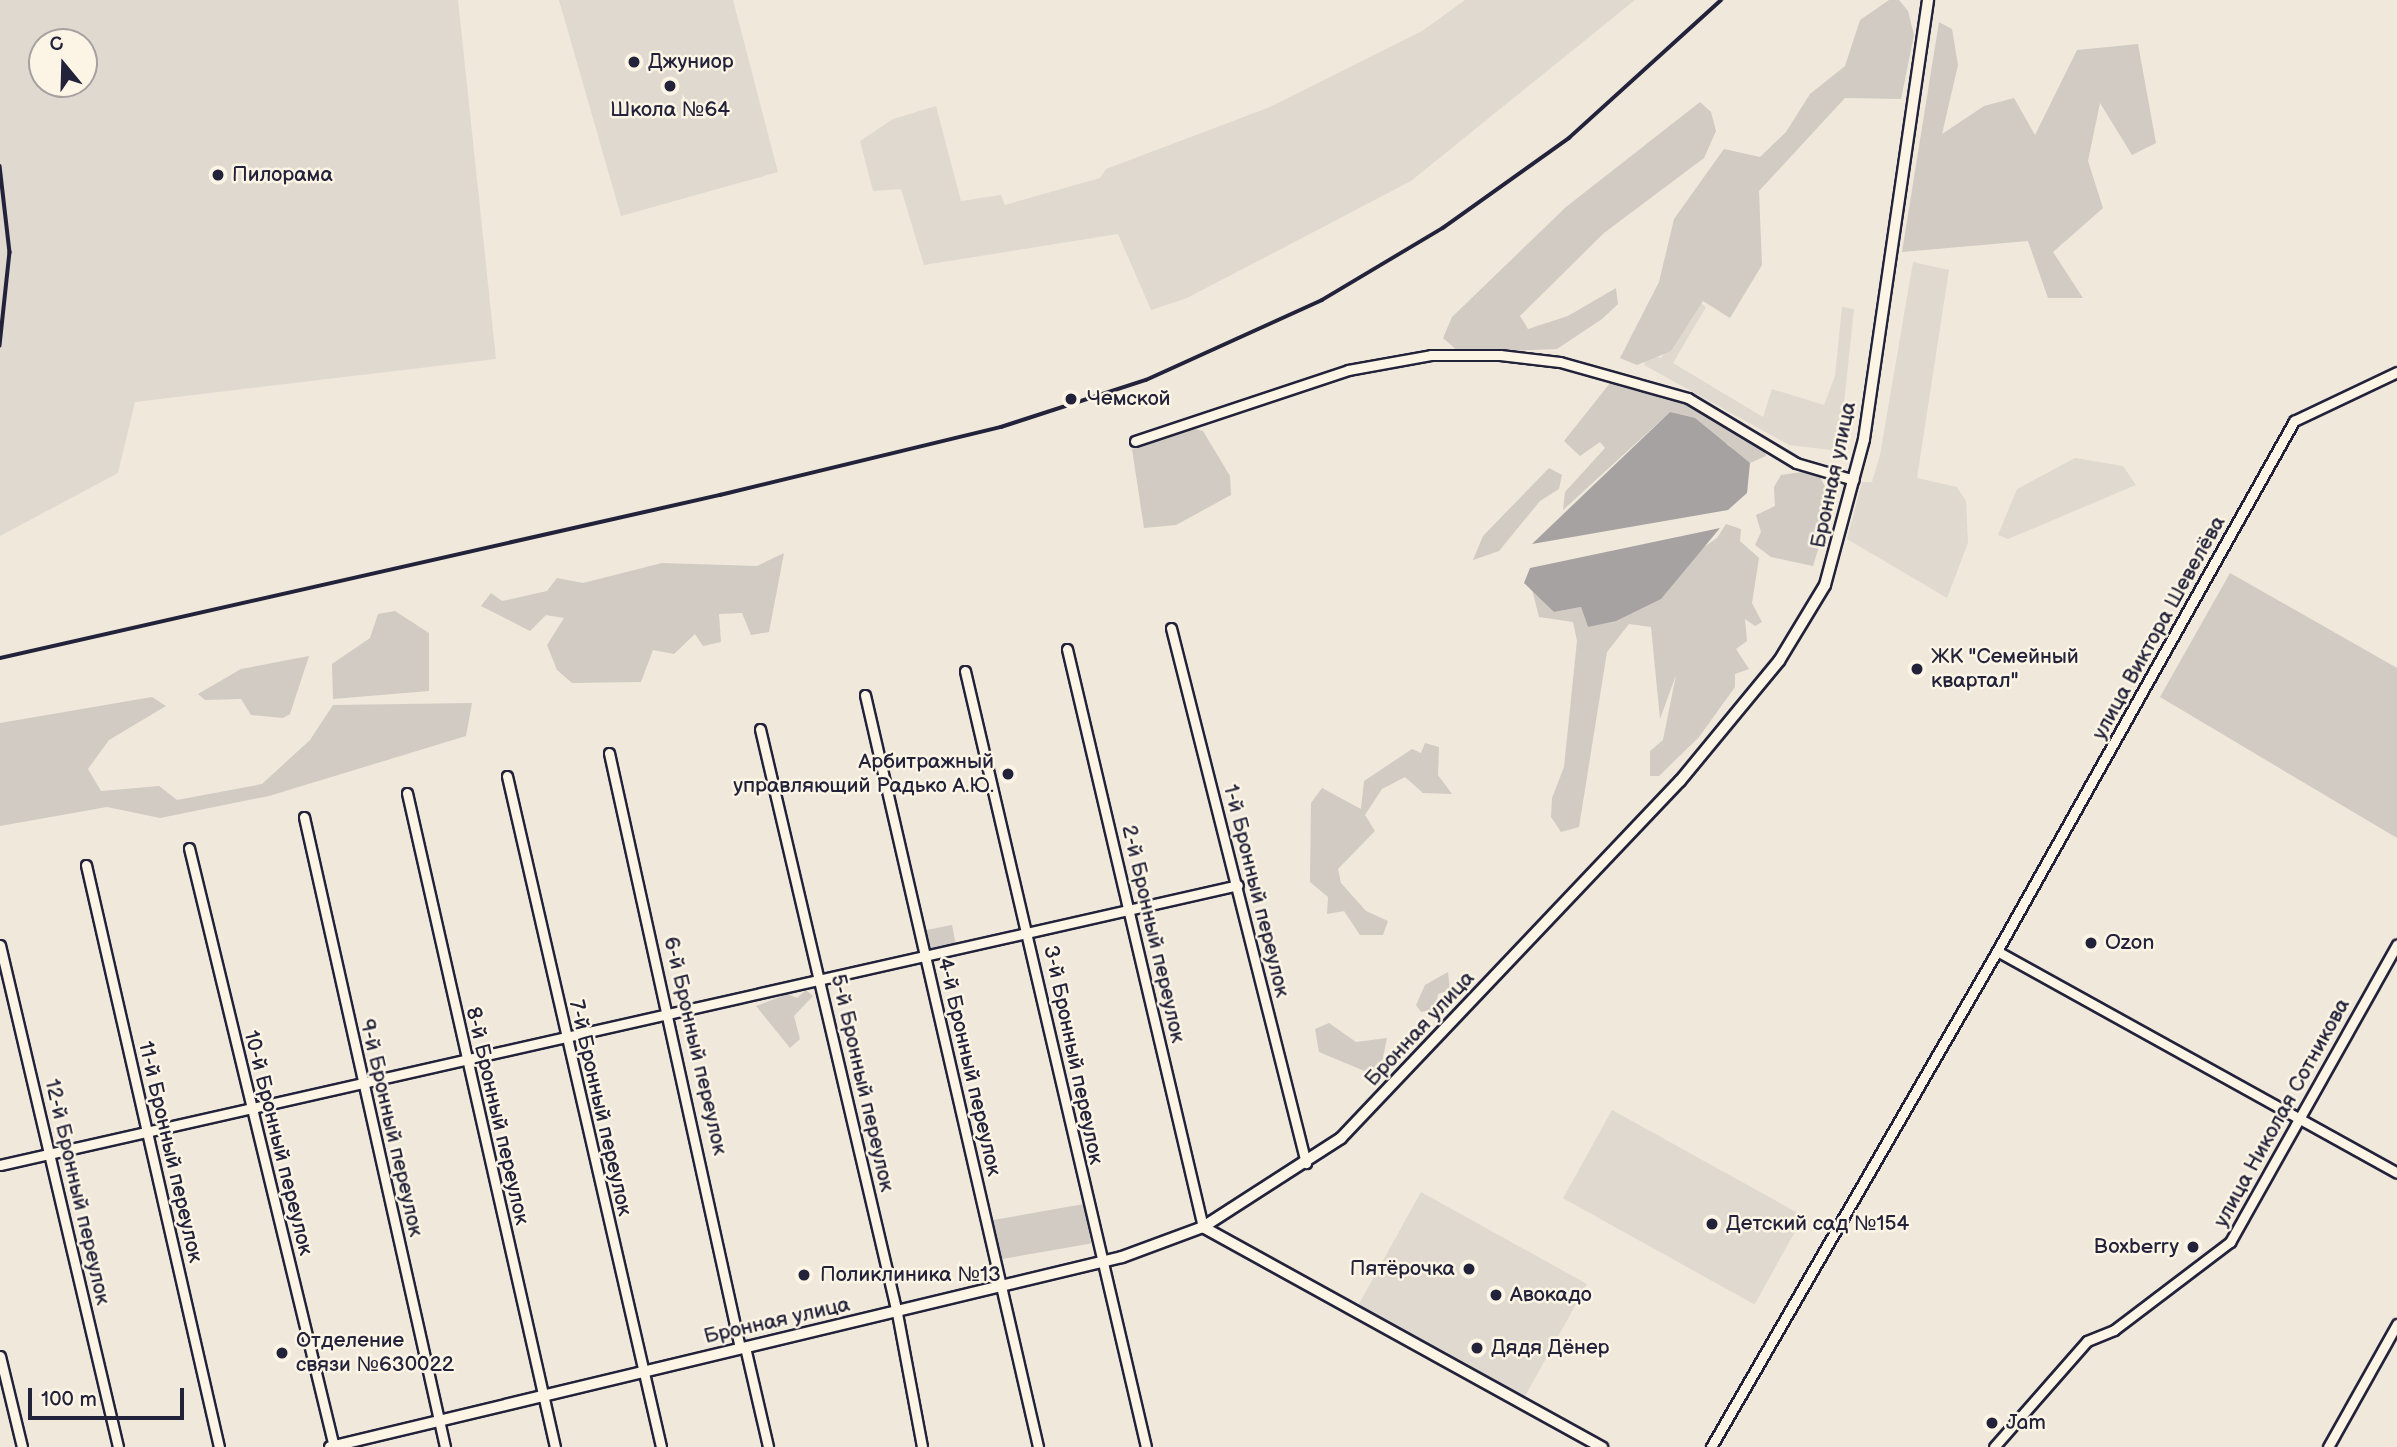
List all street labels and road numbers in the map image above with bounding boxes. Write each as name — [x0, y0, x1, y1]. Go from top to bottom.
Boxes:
street label: Бронная улица — [1806, 400, 1862, 550]
street label: улица Виктора Шевелёва — [2087, 512, 2231, 744]
street label: 1-й Бронный переулок — [1217, 782, 1295, 1000]
street label: 2-й Бронный переулок — [1116, 823, 1190, 1045]
street label: 6-й Бронный переулок — [658, 934, 732, 1158]
street label: 3-й Бронный переулок — [1037, 943, 1109, 1167]
street label: 4-й Бронный переулок — [932, 955, 1006, 1179]
street label: Бронная улица — [1360, 966, 1480, 1092]
street label: 5-й Бронный переулок — [825, 972, 899, 1194]
street label: улица Николая Сотникова — [2209, 994, 2355, 1232]
street label: 7-й Бронный переулок — [563, 998, 637, 1218]
street label: 8-й Бронный переулок — [460, 1005, 534, 1227]
street label: 9-й Бронный переулок — [354, 1017, 428, 1239]
street label: 10-й Бронный переулок — [238, 1028, 318, 1258]
street label: 11-й Бронный переулок — [132, 1039, 208, 1265]
street label: 12-й Бронный переулок — [39, 1077, 115, 1307]
street label: Бронная улица — [702, 1292, 852, 1350]

